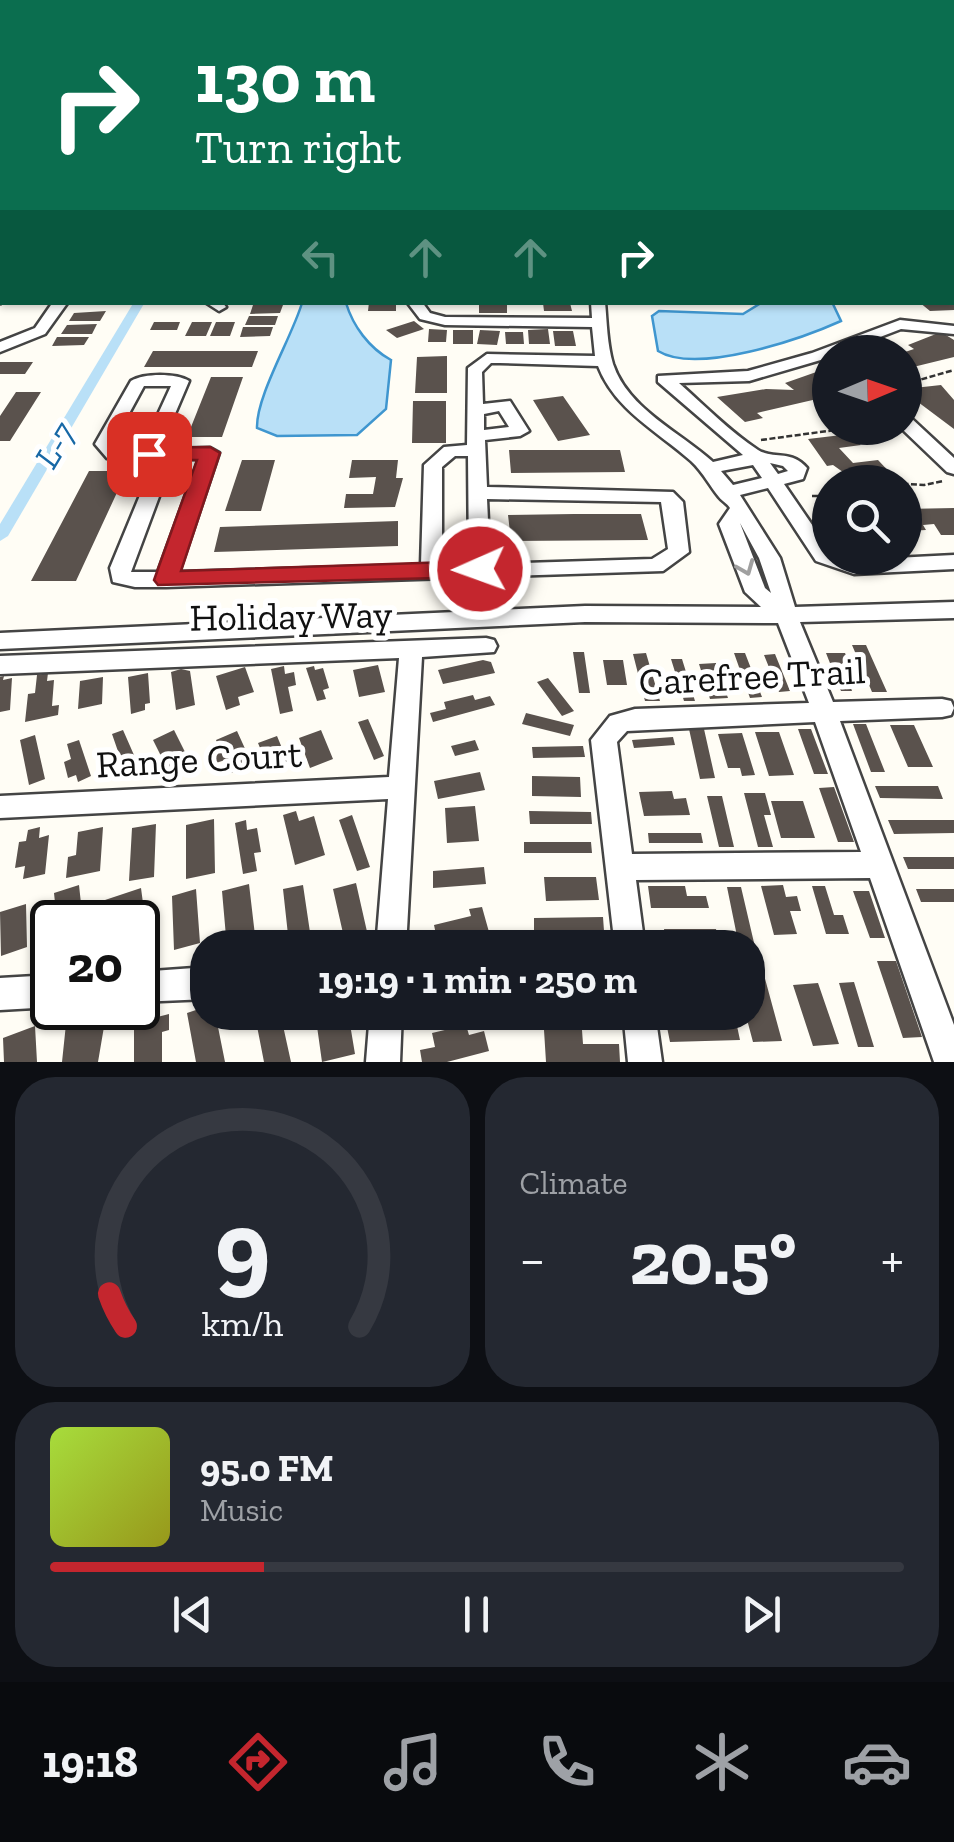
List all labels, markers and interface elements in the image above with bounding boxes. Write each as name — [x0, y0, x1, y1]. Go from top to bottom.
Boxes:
text: 130 m — [195, 36, 375, 120]
icon: right — [30, 40, 160, 170]
text: Turn right — [195, 121, 401, 175]
icon: left — [293, 230, 348, 285]
icon: ahead — [398, 230, 453, 285]
icon: ahead — [503, 230, 558, 285]
icon: right — [608, 230, 663, 285]
north arrow — [812, 335, 922, 445]
map controls — [812, 335, 922, 575]
pin — [107, 412, 192, 497]
water label: L-7 — [25, 414, 85, 475]
icon: arrive — [122, 427, 177, 482]
button: search — [812, 465, 922, 575]
position arrow — [428, 517, 532, 621]
one-way arrow — [735, 558, 755, 575]
street label: Holiday Way — [189, 591, 394, 641]
street label: Carefree Trail — [638, 647, 866, 705]
street label: Range Court — [95, 731, 303, 787]
speed limit sign: 20 — [30, 900, 160, 1030]
text: 19:19 · 1 min · 250 m — [318, 957, 637, 1003]
text: Climate — [520, 1164, 628, 1202]
text: 9 — [214, 1186, 270, 1311]
text: 20.5° — [630, 1213, 797, 1303]
text: − — [520, 1226, 545, 1292]
text: + — [881, 1226, 904, 1292]
text: km/h — [201, 1302, 283, 1345]
text: 95.0 FM — [200, 1445, 334, 1491]
text: Music — [200, 1491, 283, 1529]
icon: previous — [165, 1587, 220, 1642]
icon: pause — [449, 1587, 504, 1642]
icon: next — [734, 1587, 789, 1642]
icon: directions — [223, 1727, 293, 1797]
icon: music — [378, 1727, 448, 1797]
icon: phone — [532, 1727, 602, 1797]
icon: climate — [687, 1727, 757, 1797]
icon: car — [842, 1727, 912, 1797]
text: 19:18 — [42, 1735, 138, 1789]

